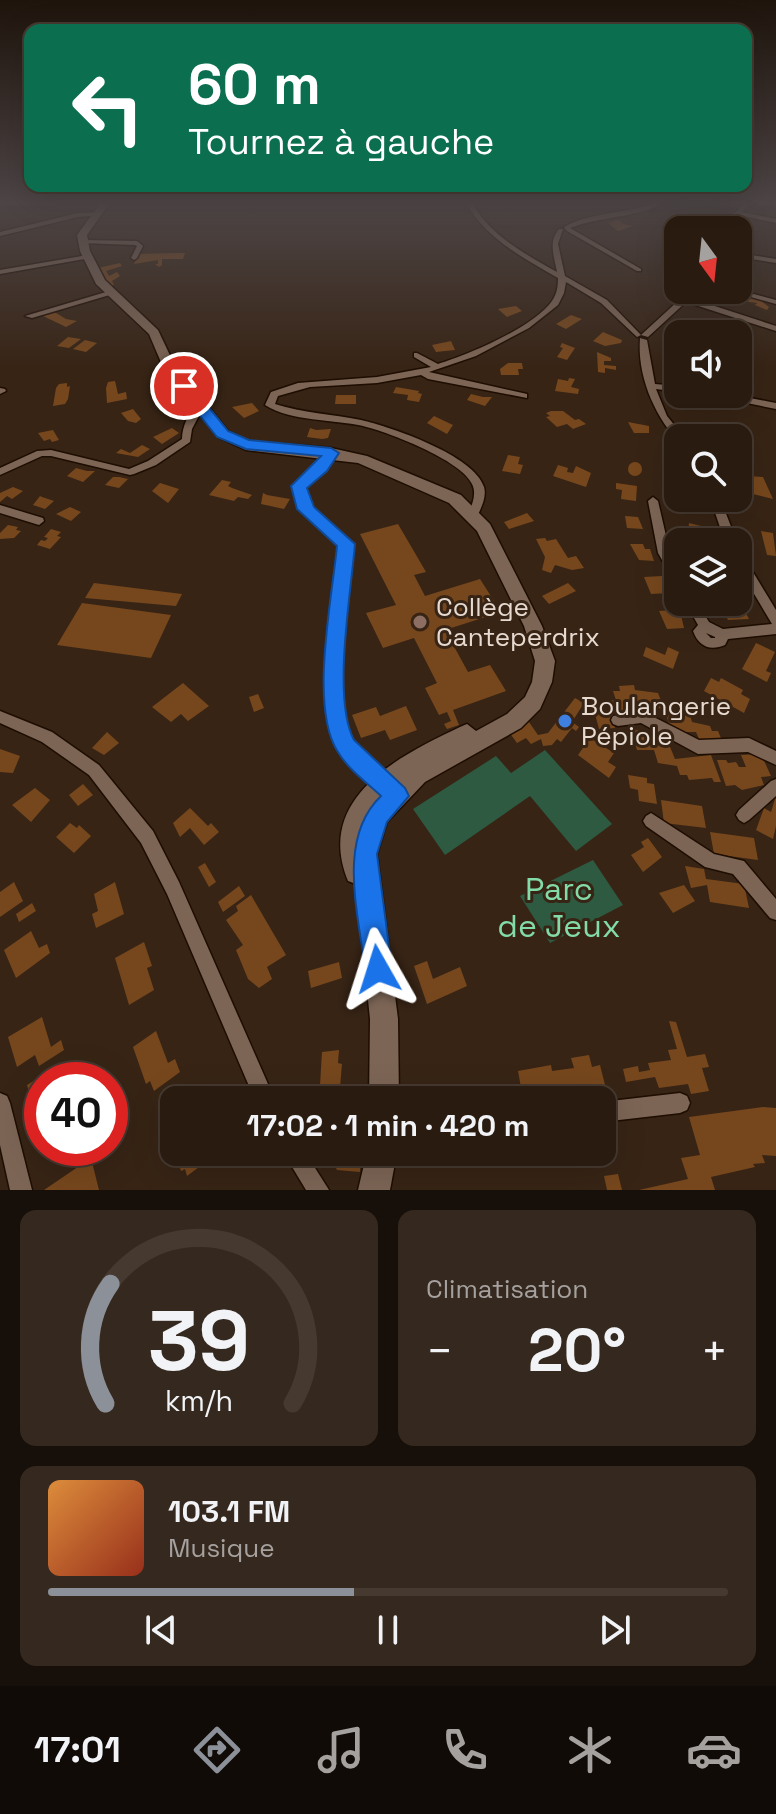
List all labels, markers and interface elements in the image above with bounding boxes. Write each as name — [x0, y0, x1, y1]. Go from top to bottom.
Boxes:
text: 60 m — [188, 49, 321, 120]
icon: left — [56, 56, 160, 160]
text: Tournez à gauche — [188, 119, 494, 165]
north arrow — [664, 216, 752, 304]
map controls — [664, 216, 752, 616]
button: sound — [664, 320, 752, 408]
pin — [150, 352, 218, 420]
icon: arrive — [162, 364, 206, 408]
button: search — [664, 424, 752, 512]
button: layers — [664, 528, 752, 616]
place label: Collège Canteperdrix — [436, 590, 600, 654]
marker: Collège Canteperdrix — [411, 613, 429, 631]
place label: Boulangerie Pépiole — [581, 689, 731, 753]
marker: Boulangerie Pépiole — [556, 712, 574, 730]
park label: Parc de Jeux — [497, 869, 621, 946]
position arrow — [336, 927, 420, 1011]
speed limit sign: 40 — [24, 1062, 128, 1166]
text: 17:02 · 1 min · 420 m — [247, 1106, 529, 1145]
text: Climatisation — [426, 1272, 588, 1306]
text: 39 — [148, 1288, 250, 1394]
text: 20° — [528, 1312, 626, 1389]
text: − — [426, 1323, 453, 1379]
text: + — [701, 1323, 728, 1379]
text: km/h — [165, 1383, 233, 1419]
text: 103.1 FM — [168, 1492, 290, 1531]
text: Musique — [168, 1531, 275, 1565]
icon: previous — [139, 1608, 183, 1652]
icon: pause — [366, 1608, 410, 1652]
icon: next — [593, 1608, 637, 1652]
icon: directions — [189, 1722, 245, 1778]
icon: music — [313, 1722, 369, 1778]
icon: phone — [437, 1722, 493, 1778]
icon: climate — [562, 1722, 618, 1778]
icon: car — [686, 1722, 742, 1778]
text: 17:01 — [34, 1727, 121, 1773]

